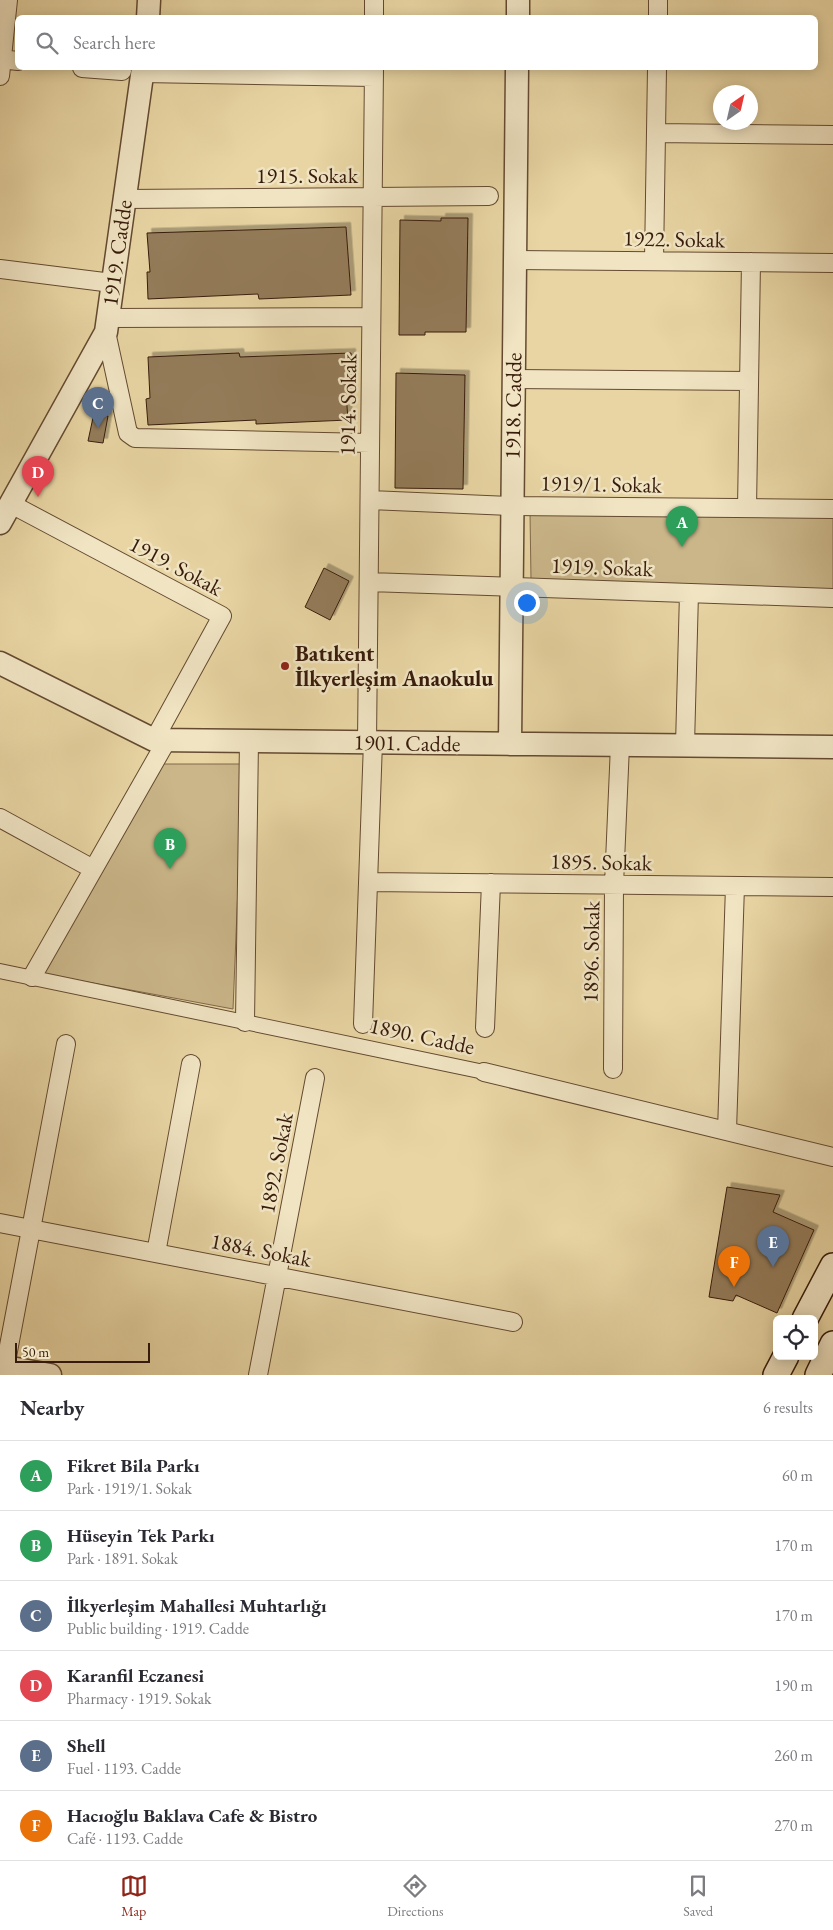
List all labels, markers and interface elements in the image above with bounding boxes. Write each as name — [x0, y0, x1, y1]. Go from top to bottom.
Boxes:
search box — [15, 15, 818, 70]
icon: search — [33, 29, 61, 57]
text: Search here — [73, 30, 155, 55]
north arrow — [713, 85, 758, 130]
street label: 1915. Sokak — [256, 161, 359, 190]
street label: 1919. Cadde — [95, 198, 139, 308]
street label: 1922. Sokak — [623, 224, 726, 254]
street label: 1918. Cadde — [498, 352, 528, 460]
street label: 1914. Sokak — [333, 353, 363, 456]
pin: C — [82, 387, 114, 428]
pin: D — [22, 456, 54, 497]
street label: 1919/1. Sokak — [540, 468, 663, 500]
pin: A — [666, 506, 698, 547]
street label: 1919. Sokak — [124, 529, 228, 603]
street label: 1919. Sokak — [551, 551, 654, 583]
your location — [514, 590, 540, 616]
place label: Batıkent İlkyerleşim Anaokulu — [295, 639, 493, 693]
marker: Batıkent İlkyerleşim Anaokulu — [279, 660, 291, 672]
street label: 1901. Cadde — [353, 728, 461, 758]
pin: B — [154, 828, 186, 869]
street label: 1895. Sokak — [550, 847, 653, 877]
street label: 1896. Sokak — [576, 900, 606, 1003]
street label: 1890. Cadde — [367, 1011, 478, 1061]
street label: 1892. Sokak — [252, 1110, 300, 1216]
street label: 1884. Sokak — [208, 1226, 314, 1274]
pin: E — [757, 1226, 789, 1267]
pin: F — [718, 1246, 750, 1287]
map controls — [773, 1315, 818, 1360]
button: locate — [773, 1315, 818, 1360]
scale bar — [15, 1340, 150, 1363]
text: 50 m — [22, 1343, 49, 1361]
text: Nearby — [20, 1394, 84, 1421]
text: 6 results — [763, 1397, 813, 1418]
text: Fikret Bila Parkı — [67, 1453, 200, 1478]
text: A — [30, 1465, 42, 1486]
text: 60 m — [782, 1465, 813, 1486]
text: Park · 1919/1. Sokak — [67, 1478, 192, 1499]
text: Hüseyin Tek Parkı — [67, 1523, 215, 1548]
text: B — [31, 1535, 41, 1556]
text: 170 m — [774, 1535, 813, 1556]
text: Park · 1891. Sokak — [67, 1548, 178, 1569]
text: İlkyerleşim Mahallesi Muhtarlığı — [67, 1593, 327, 1618]
text: C — [30, 1605, 42, 1626]
text: 170 m — [774, 1605, 813, 1626]
text: Public building · 1919. Cadde — [67, 1618, 249, 1639]
text: Karanfil Eczanesi — [67, 1663, 204, 1688]
text: D — [30, 1675, 42, 1696]
text: 190 m — [774, 1675, 813, 1696]
text: Pharmacy · 1919. Sokak — [67, 1688, 212, 1709]
text: Shell — [67, 1733, 106, 1758]
text: E — [31, 1745, 41, 1766]
text: 260 m — [774, 1745, 813, 1766]
text: Fuel · 1193. Cadde — [67, 1758, 181, 1779]
text: Hacıoğlu Baklava Cafe & Bistro — [67, 1803, 317, 1828]
text: F — [32, 1815, 40, 1836]
text: 270 m — [774, 1815, 813, 1836]
text: Café · 1193. Cadde — [67, 1828, 183, 1849]
tab: Map — [120, 1872, 148, 1920]
tab: Directions — [387, 1872, 444, 1920]
tab: Saved — [683, 1872, 713, 1920]

